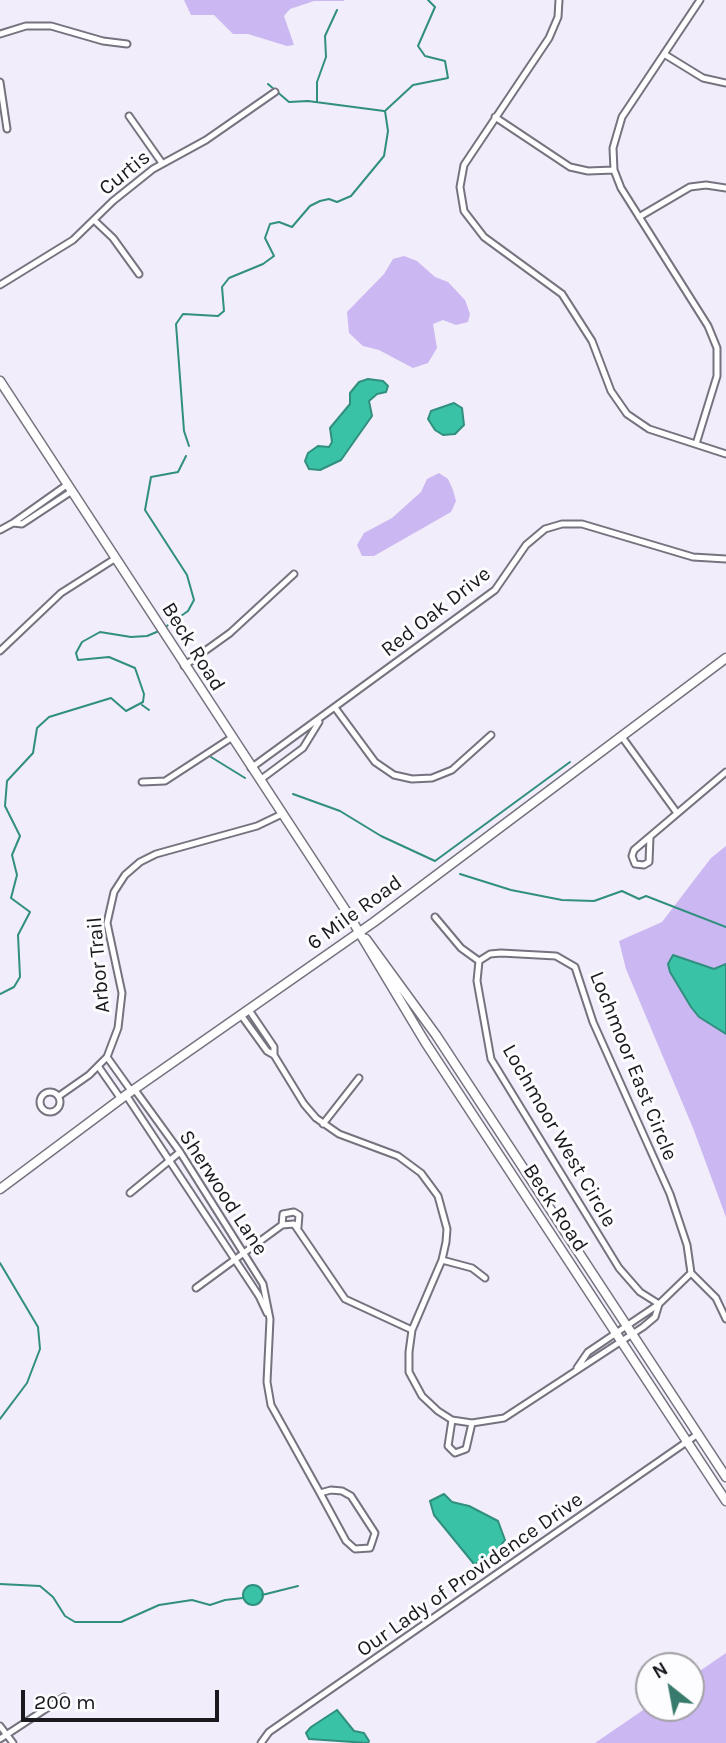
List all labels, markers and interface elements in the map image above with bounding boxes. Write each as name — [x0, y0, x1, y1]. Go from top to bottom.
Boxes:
street label: Curtis — [94, 145, 156, 201]
street label: Red Oak Drive — [376, 561, 496, 663]
street label: Beck Road — [156, 598, 230, 696]
street label: 6 Mile Road — [303, 870, 407, 956]
street label: Arbor Trail — [82, 916, 116, 1014]
street label: Lochmoor East Circle — [584, 968, 682, 1164]
street label: Lochmoor West Circle — [496, 1040, 622, 1232]
street label: Sherwood Lane — [173, 1126, 273, 1260]
street label: Beck Road — [517, 1159, 593, 1257]
street label: Our Lady of Providence Drive — [352, 1487, 588, 1663]
north arrow — [635, 1652, 705, 1722]
text: N — [649, 1658, 672, 1684]
scale bar — [24, 1676, 222, 1720]
text: 200 m — [34, 1690, 96, 1714]

